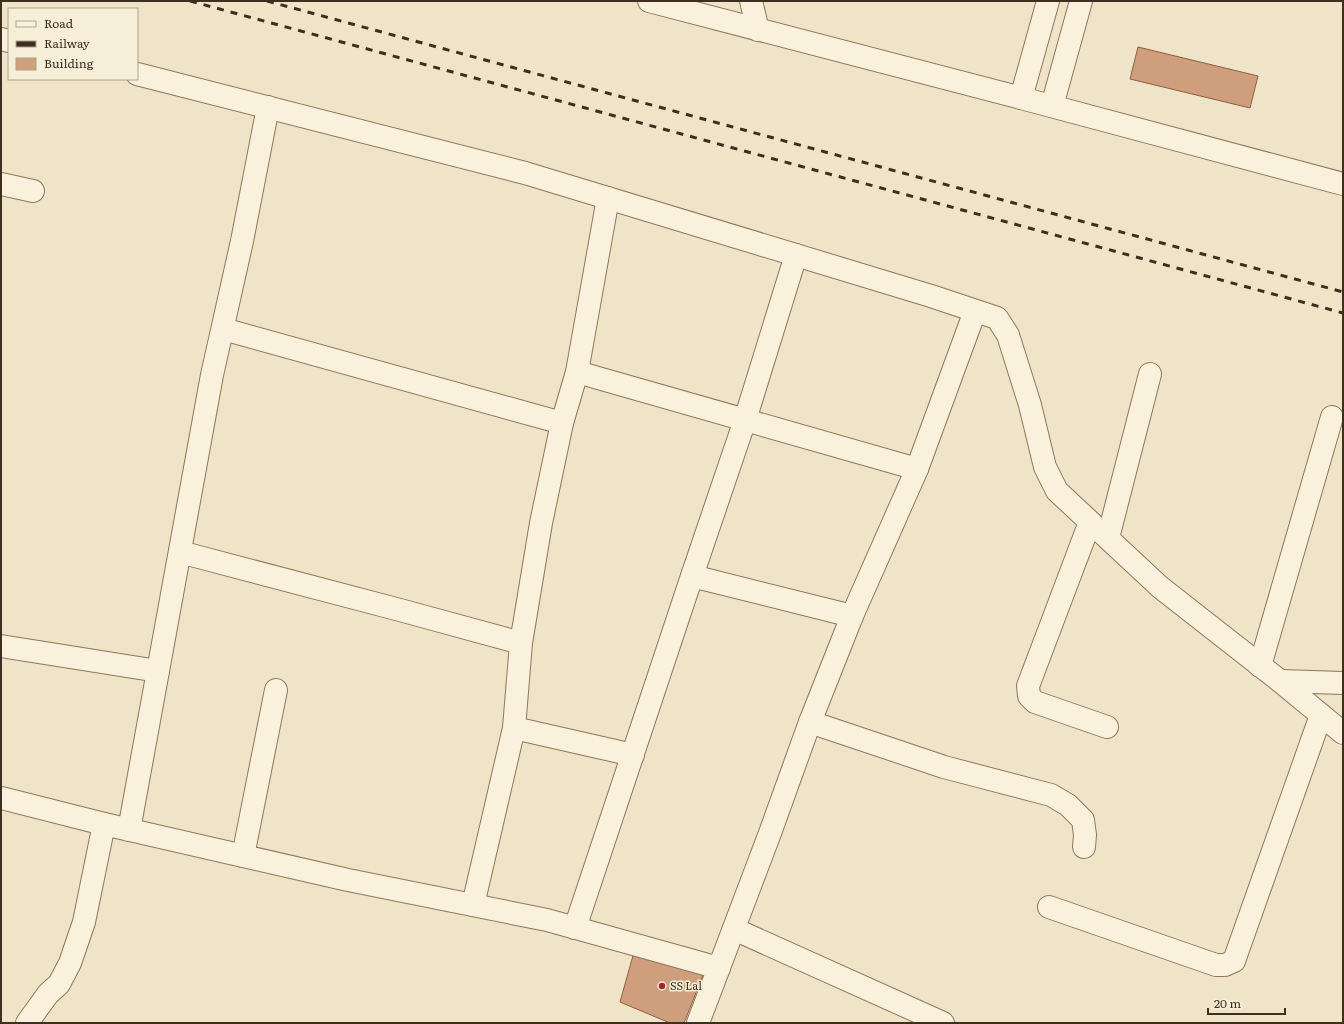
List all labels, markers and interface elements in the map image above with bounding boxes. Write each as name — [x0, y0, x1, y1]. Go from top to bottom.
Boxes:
legend — [8, 8, 138, 80]
text: Road — [44, 14, 74, 32]
text: Railway — [44, 34, 90, 52]
text: Building — [44, 54, 94, 72]
place label: SS Lal — [670, 977, 702, 993]
marker: SS Lal — [657, 981, 667, 991]
scale bar — [1208, 990, 1285, 1016]
text: 20 m — [1214, 994, 1241, 1012]

